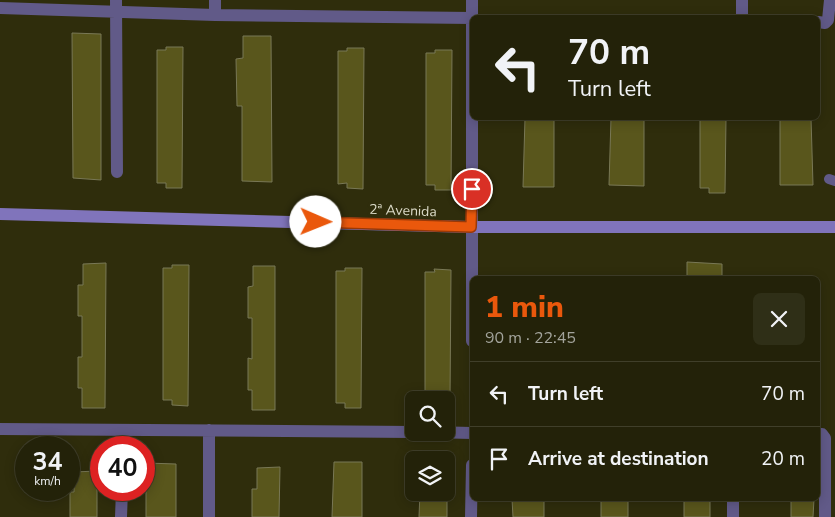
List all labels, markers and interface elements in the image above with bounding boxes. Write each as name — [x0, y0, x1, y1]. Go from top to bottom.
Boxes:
text: 70 m — [568, 29, 650, 76]
icon: left — [485, 35, 550, 100]
text: Turn left — [568, 74, 651, 104]
pin — [451, 168, 493, 210]
icon: arrive — [458, 175, 486, 203]
position arrow — [289, 195, 341, 247]
street label: 2ª Avenida — [369, 200, 437, 221]
text: 1 min — [485, 287, 564, 328]
button: close — [753, 293, 805, 345]
text: 90 m · 22:45 — [485, 327, 576, 349]
icon: left — [485, 380, 513, 408]
text: Turn left — [528, 381, 603, 407]
text: 70 m — [761, 381, 805, 407]
map controls — [405, 391, 455, 501]
button: search — [405, 391, 455, 441]
speed limit sign: 40 — [90, 436, 155, 501]
text: 34 — [32, 445, 63, 479]
icon: arrive — [485, 445, 513, 473]
text: Arrive at destination — [528, 446, 709, 472]
text: 20 m — [761, 446, 805, 472]
button: layers — [405, 451, 455, 501]
text: km/h — [34, 473, 61, 489]

